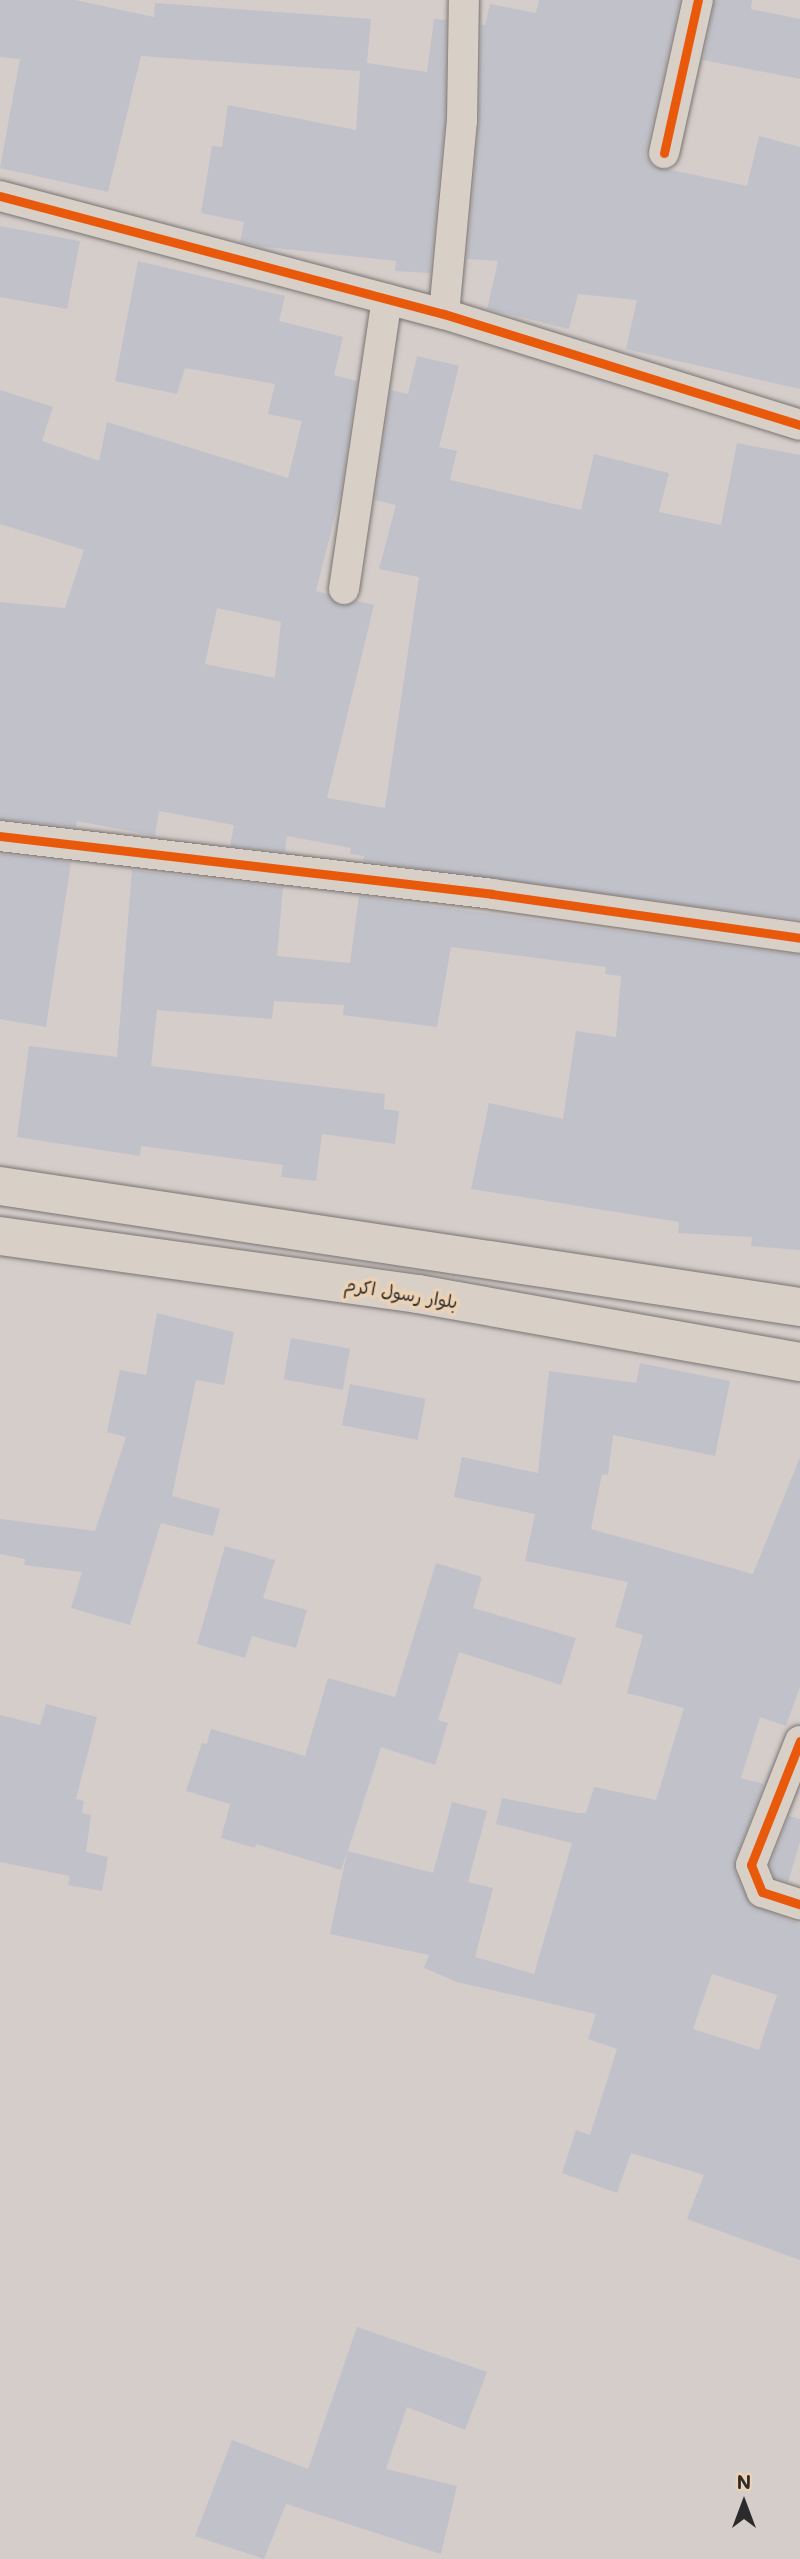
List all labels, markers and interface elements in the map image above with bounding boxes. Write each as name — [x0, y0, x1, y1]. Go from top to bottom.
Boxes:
street label: بلوار رسول اکرم — [343, 1273, 459, 1313]
north arrow — [709, 2468, 779, 2538]
text: N — [737, 2469, 751, 2494]

